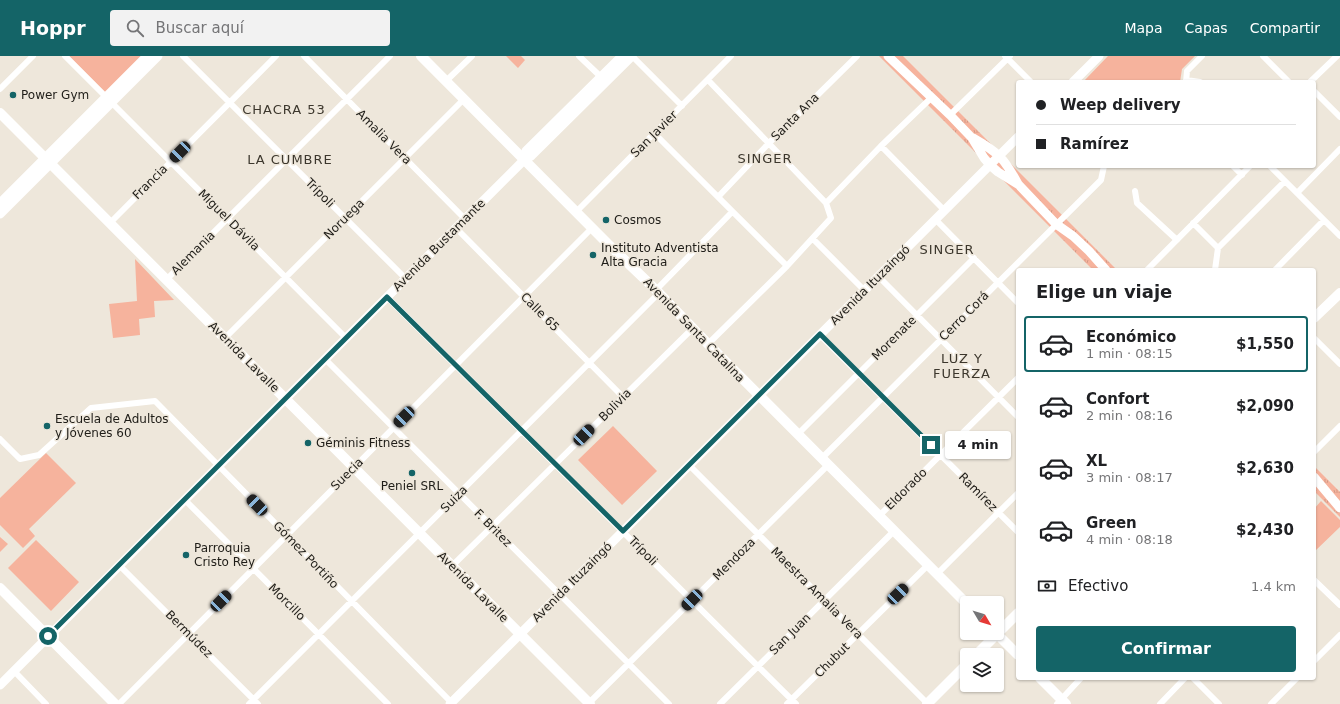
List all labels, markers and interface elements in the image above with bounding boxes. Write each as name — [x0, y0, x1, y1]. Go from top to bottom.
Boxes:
search box — [110, 10, 390, 46]
text: Hoppr — [20, 17, 86, 39]
icon: search — [124, 17, 146, 39]
text: Buscar aquí — [156, 19, 244, 37]
text: Mapa — [1124, 20, 1163, 36]
text: Capas — [1185, 20, 1228, 36]
text: Compartir — [1250, 20, 1320, 36]
place label: Power Gym — [21, 88, 89, 102]
marker: Power Gym — [8, 90, 18, 100]
street label: Santa Ana — [768, 90, 822, 144]
text: Weep delivery — [1060, 96, 1181, 114]
district label: CHACRA 53 — [242, 102, 326, 117]
street label: Amalia Vera — [354, 107, 414, 167]
street label: San Javier — [628, 108, 680, 160]
text: Ramírez — [1060, 135, 1129, 153]
car — [167, 139, 193, 165]
district label: SINGER — [737, 151, 793, 166]
district label: LA CUMBRE — [247, 152, 333, 167]
street label: Francia — [130, 162, 170, 202]
street label: Trípoli — [302, 175, 337, 210]
street label: Miguel Dávila — [195, 186, 263, 254]
street label: Noruega — [321, 196, 367, 242]
street label: Avenida Bustamante — [390, 196, 488, 294]
place label: Cosmos — [614, 213, 661, 227]
marker: Cosmos — [601, 215, 611, 225]
street label: Alemania — [168, 228, 218, 278]
place label: Instituto Adventista Alta Gracia — [601, 241, 719, 269]
street label: Avenida Ituzaingó — [827, 242, 913, 328]
district label: SINGER — [919, 242, 975, 257]
marker: Instituto Adventista Alta Gracia — [588, 250, 598, 260]
street label: Avenida Santa Catalina — [640, 275, 748, 385]
text: Elige un viaje — [1036, 281, 1172, 302]
street label: Cerro Corá — [936, 288, 992, 344]
street label: Calle 65 — [518, 290, 562, 334]
street label: Morenate — [869, 313, 919, 363]
street label: Avenida Lavalle — [206, 319, 282, 395]
icon: car — [1038, 326, 1074, 362]
text: Económico — [1086, 328, 1176, 346]
text: $1,550 — [1236, 335, 1294, 353]
text: 1 min · 08:15 — [1086, 346, 1173, 361]
district label: LUZ Y FUERZA — [933, 351, 991, 381]
street label: Bolivia — [596, 386, 634, 424]
icon: car — [1038, 388, 1074, 424]
text: Confort — [1086, 390, 1149, 408]
text: $2,090 — [1236, 397, 1294, 415]
car — [391, 404, 417, 430]
text: 2 min · 08:16 — [1086, 408, 1173, 423]
place label: Escuela de Adultos y Jóvenes 60 — [55, 412, 169, 440]
marker: Escuela de Adultos y Jóvenes 60 — [42, 421, 52, 431]
car — [571, 422, 597, 448]
callout: 4 min — [945, 431, 1011, 459]
place label: Géminis Fitness — [316, 436, 410, 450]
route end — [922, 436, 940, 454]
text: 4 min — [958, 437, 998, 452]
marker: Géminis Fitness — [303, 438, 313, 448]
icon: car — [1038, 450, 1074, 486]
text: XL — [1086, 452, 1107, 470]
street label: Suecia — [328, 455, 366, 493]
text: $2,630 — [1236, 459, 1294, 477]
street label: Eldorado — [882, 465, 930, 513]
marker: Peniel SRL — [407, 468, 417, 478]
street label: Ramírez — [956, 470, 1000, 514]
text: 3 min · 08:17 — [1086, 470, 1173, 485]
place label: Peniel SRL — [381, 479, 443, 493]
street label: Suiza — [438, 483, 470, 515]
car — [244, 492, 270, 518]
street label: F. Britez — [471, 506, 515, 550]
icon: car — [1038, 512, 1074, 548]
text: Green — [1086, 514, 1137, 532]
street label: Gómez Portiño — [270, 519, 342, 591]
text: $2,430 — [1236, 521, 1294, 539]
text: 4 min · 08:18 — [1086, 532, 1173, 547]
street label: Trípoli — [625, 533, 660, 568]
street label: Mendoza — [710, 535, 758, 583]
street label: Avenida Ituzaingó — [529, 539, 615, 625]
place label: Parroquia Cristo Rey — [194, 541, 255, 569]
street label: Maestra Amalia Vera — [768, 544, 866, 642]
street label: Avenida Lavalle — [435, 549, 511, 625]
marker: Parroquia Cristo Rey — [181, 550, 191, 560]
icon: cash — [1036, 575, 1058, 597]
text: Efectivo — [1068, 577, 1128, 595]
text: 1.4 km — [1251, 579, 1296, 594]
street label: Morcillo — [266, 581, 308, 623]
car — [885, 581, 911, 607]
car — [679, 587, 705, 613]
car — [208, 588, 234, 614]
north arrow — [960, 596, 1004, 640]
map controls — [960, 596, 1004, 692]
street label: Bermúdez — [163, 608, 215, 660]
street label: San Juan — [766, 610, 814, 658]
button: Confirmar — [1036, 626, 1296, 672]
route start — [39, 627, 57, 645]
street label: Chubut — [812, 639, 853, 680]
button: layers — [960, 648, 1004, 692]

